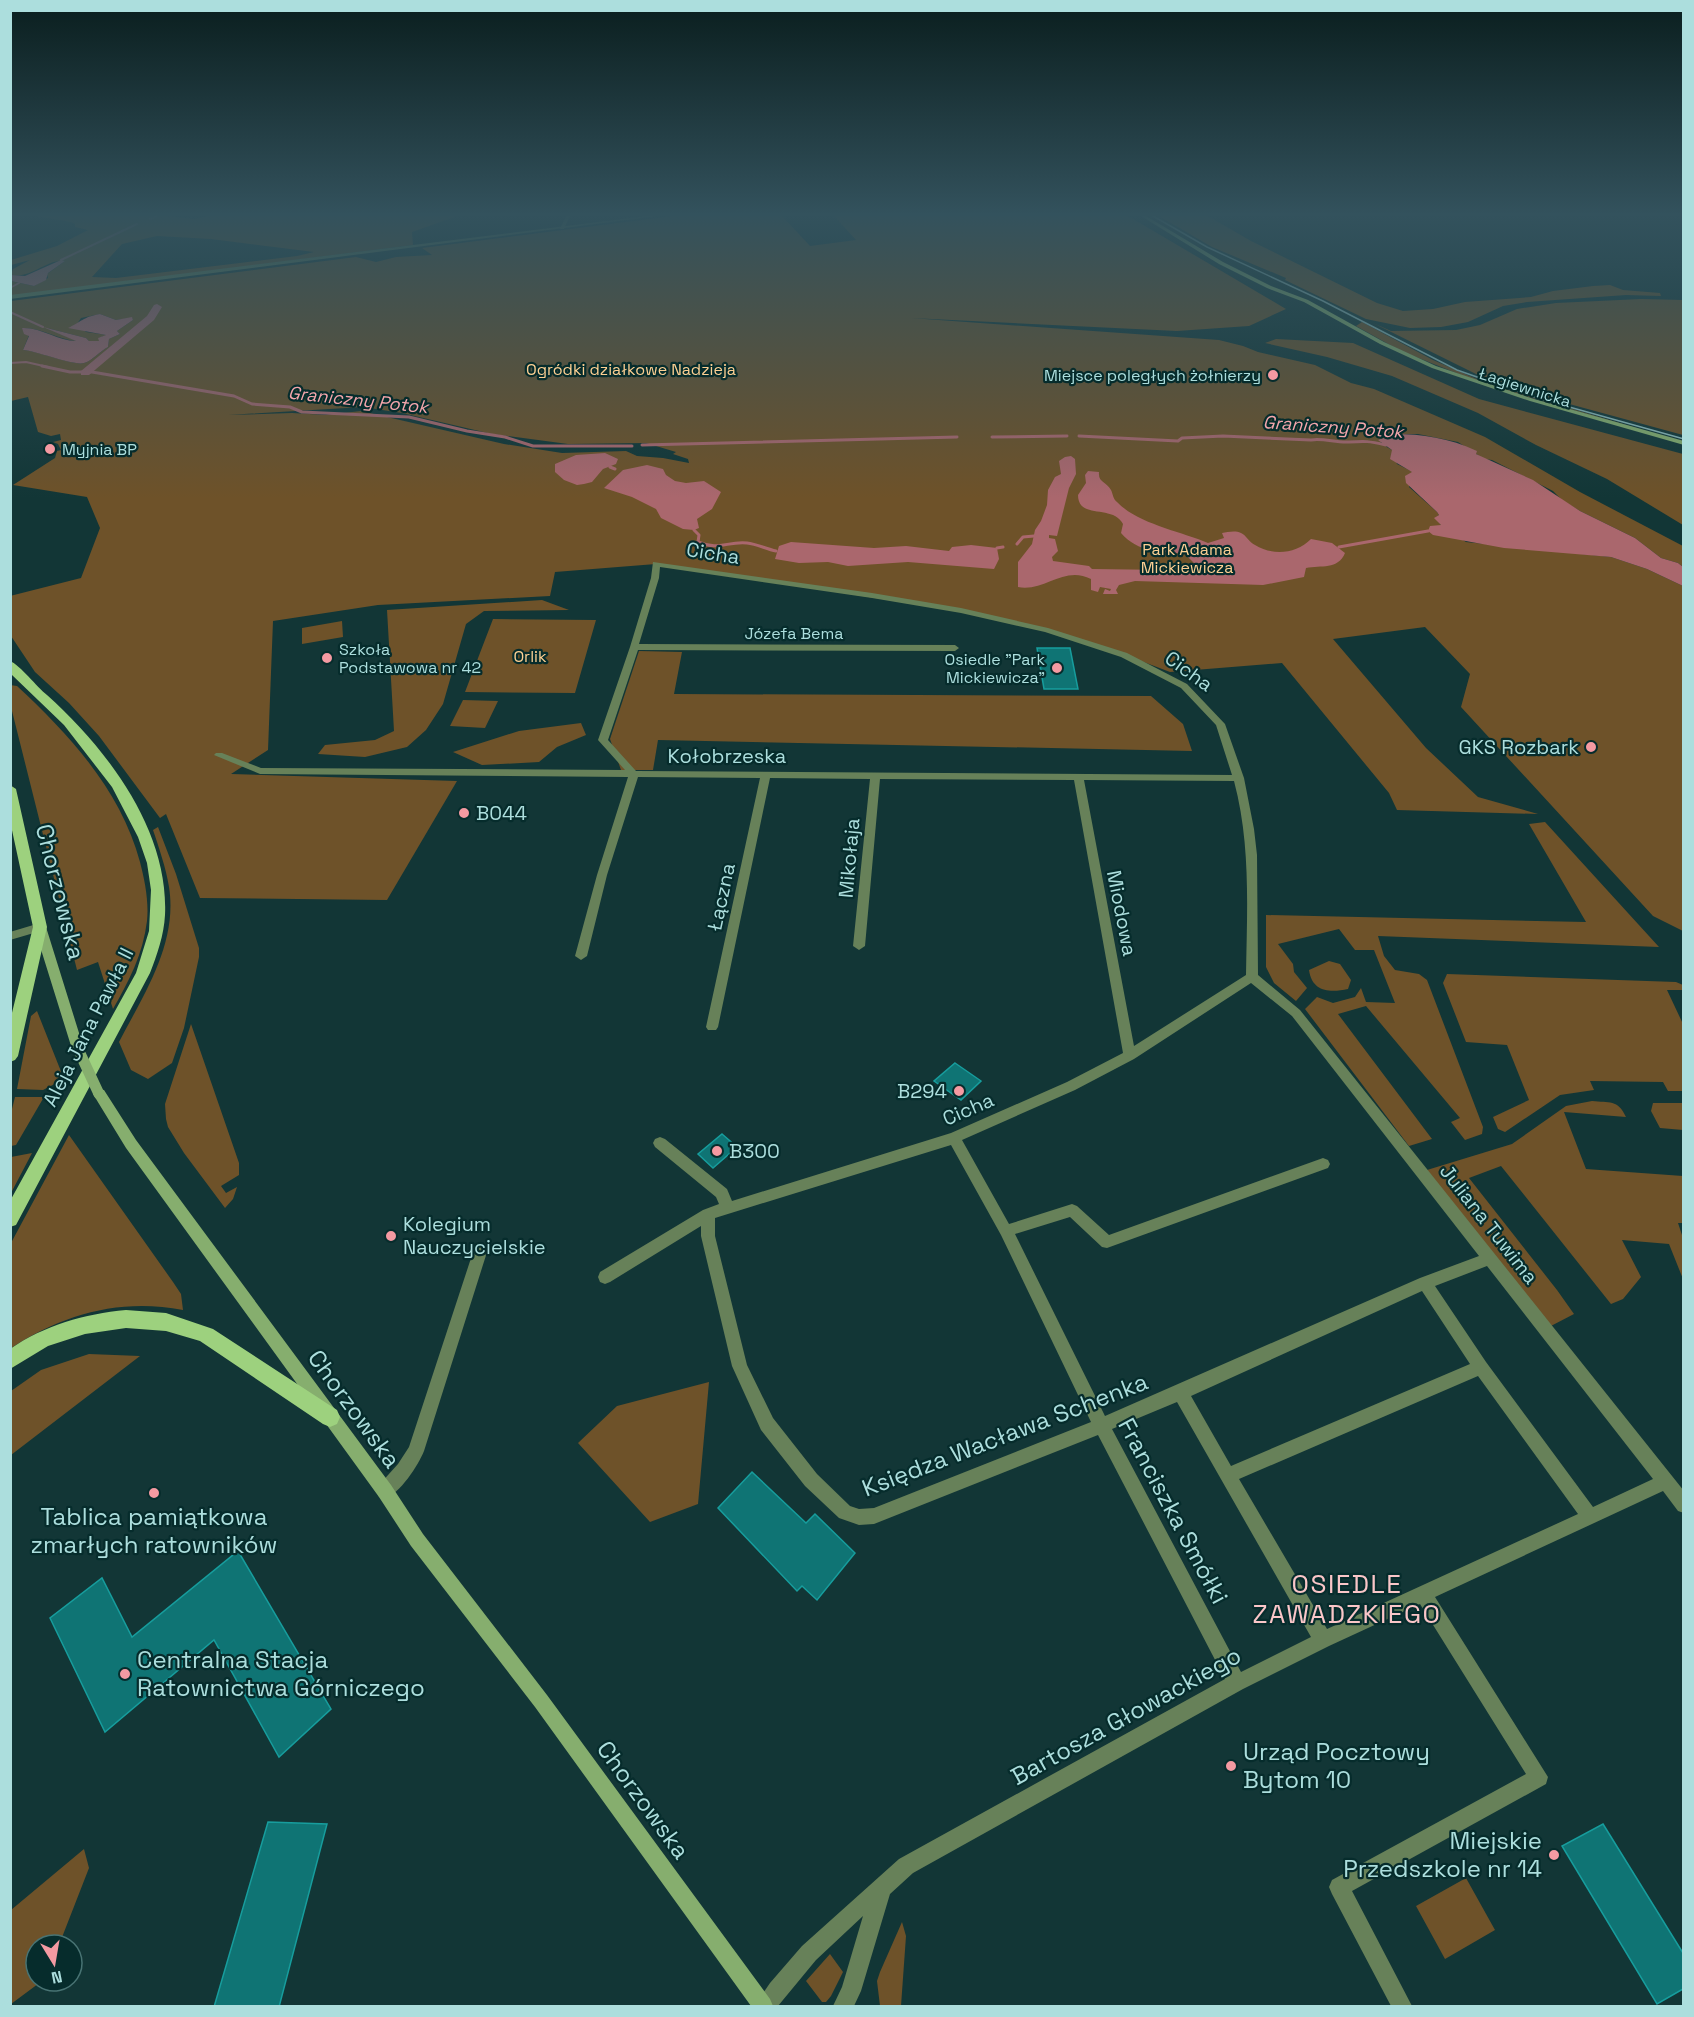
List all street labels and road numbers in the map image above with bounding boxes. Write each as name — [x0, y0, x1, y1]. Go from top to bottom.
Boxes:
street label: Łagiewnicka — [1476, 363, 1574, 412]
street label: Cicha — [685, 536, 741, 570]
street label: Józefa Bema — [744, 623, 844, 644]
street label: Cicha — [1160, 645, 1218, 697]
street label: Kołobrzeska — [668, 743, 786, 769]
street label: Mikołaja — [833, 817, 865, 899]
street label: Chorzowska — [29, 821, 92, 963]
street label: Łączna — [701, 861, 741, 933]
street label: Miodowa — [1101, 868, 1143, 958]
street label: Aleja Jana Pawła II — [37, 943, 139, 1111]
street label: Cicha — [938, 1087, 998, 1131]
street label: Juliana Tuwima — [1434, 1159, 1544, 1289]
street label: Chorzowska — [301, 1343, 408, 1474]
street label: Księdza Wacława Schenka — [857, 1366, 1152, 1503]
street label: Franciszka Smółki — [1111, 1413, 1235, 1609]
street label: Bartosza Głowackiego — [1005, 1639, 1246, 1792]
street label: Chorzowska — [590, 1734, 697, 1865]

